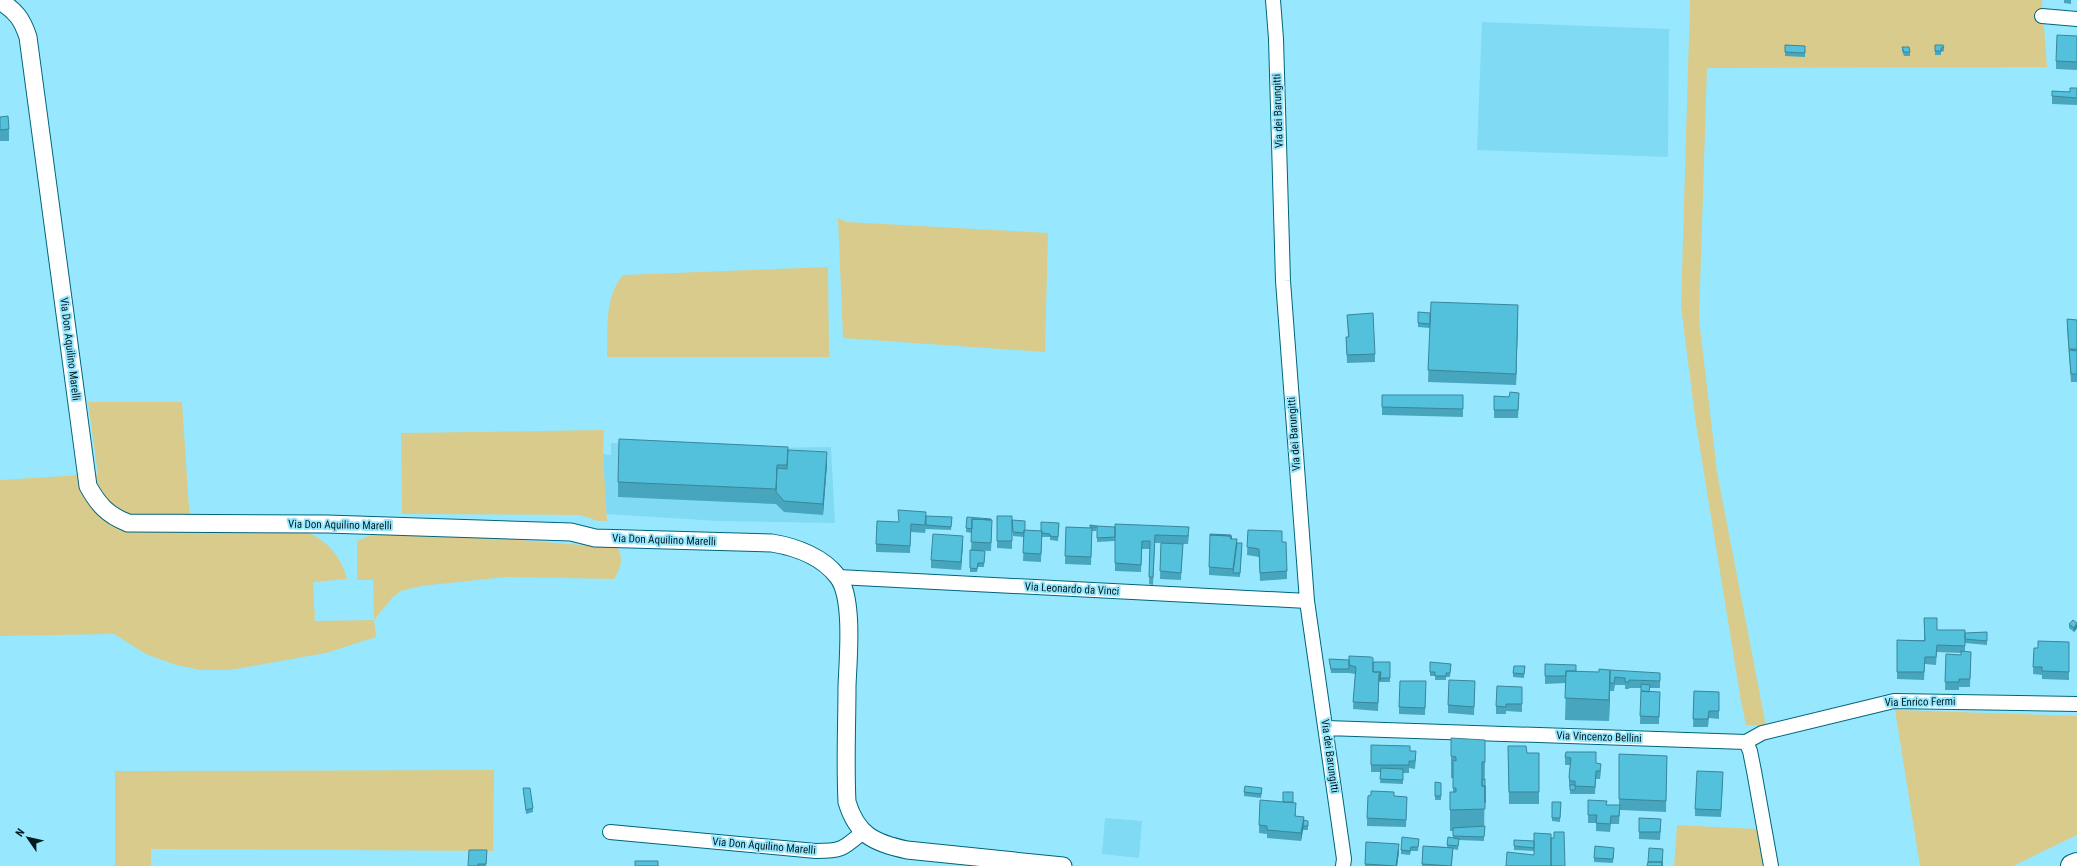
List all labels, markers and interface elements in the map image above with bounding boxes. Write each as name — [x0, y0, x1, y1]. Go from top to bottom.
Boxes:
street label: Via dei Barungitti — [1270, 74, 1286, 148]
street label: Via Don Aquilino Marelli — [57, 297, 83, 401]
street label: Via dei Barungitti — [1285, 396, 1303, 472]
street label: Via Don Aquilino Marelli — [288, 518, 392, 532]
street label: Via Don Aquilino Marelli — [612, 532, 716, 548]
street label: Via Leonardo da Vinci — [1024, 580, 1120, 598]
street label: Via Enrico Fermi — [1885, 695, 1955, 709]
street label: Via dei Barungitti — [1318, 718, 1342, 794]
street label: Via Vincenzo Bellini — [1556, 729, 1642, 745]
north arrow — [8, 818, 48, 858]
text: N — [13, 826, 28, 839]
street label: Via Don Aquilino Marelli — [712, 835, 816, 857]

